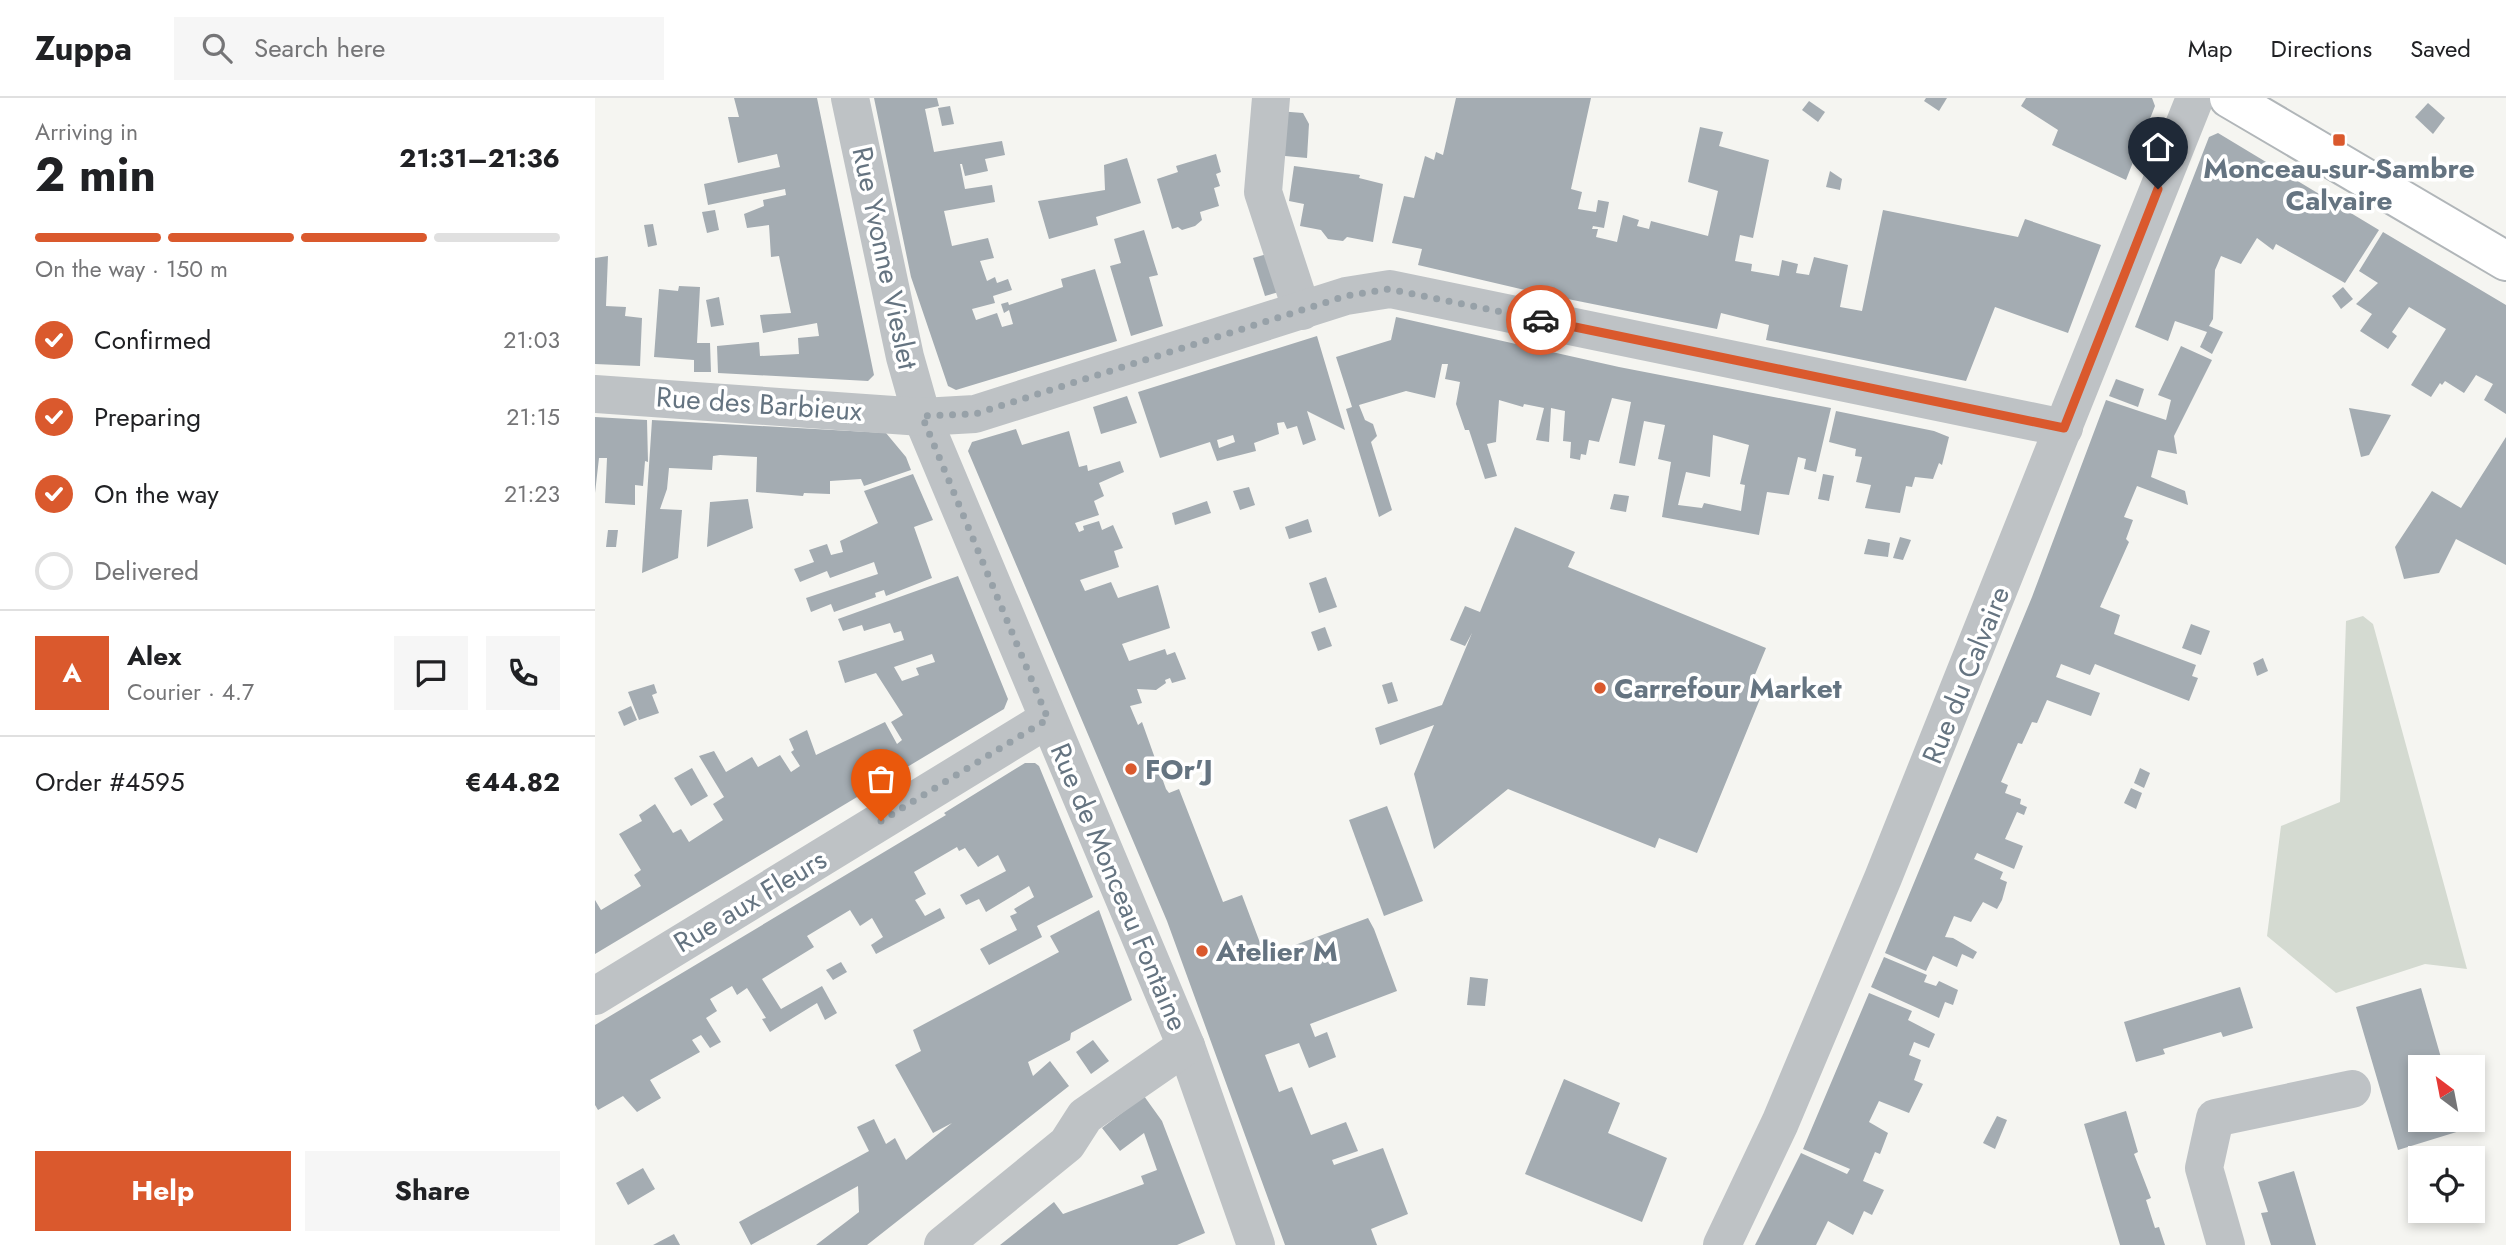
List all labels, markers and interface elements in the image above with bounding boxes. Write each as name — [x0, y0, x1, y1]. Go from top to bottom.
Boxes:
search box — [174, 17, 664, 80]
text: Zuppa — [35, 25, 132, 72]
icon: search — [198, 29, 236, 67]
text: Search here — [254, 29, 385, 67]
text: Map — [2188, 31, 2233, 66]
text: Directions — [2271, 31, 2372, 66]
text: Saved — [2410, 31, 2471, 66]
text: Arriving in — [35, 115, 138, 149]
pin — [2128, 117, 2188, 189]
icon: home — [2139, 128, 2177, 166]
marker: Monceau-sur-Sambre Calvaire — [2331, 132, 2347, 148]
text: 21:31–21:36 — [399, 139, 560, 177]
text: 2 min — [35, 142, 156, 208]
street label: Rue Yvonne Vieslet — [841, 143, 929, 373]
place label: Monceau-sur-Sambre Calvaire — [2203, 148, 2475, 221]
text: On the way · 150 m — [35, 252, 228, 286]
courier — [1506, 285, 1576, 355]
icon: car — [1522, 301, 1560, 339]
icon: check — [35, 321, 73, 359]
text: Confirmed — [94, 321, 211, 359]
text: 21:03 — [503, 323, 560, 357]
street label: Rue des Barbieux — [655, 376, 863, 432]
icon: check — [35, 398, 73, 436]
text: Preparing — [94, 398, 201, 436]
text: 21:15 — [506, 400, 560, 434]
icon: check — [35, 475, 73, 513]
text: On the way — [94, 475, 219, 513]
text: 21:23 — [504, 477, 560, 511]
text: Delivered — [94, 552, 199, 590]
street label: Rue du Calvaire — [1912, 580, 2020, 770]
button: chat — [394, 636, 468, 710]
button: phone — [486, 636, 560, 710]
text: Alex — [127, 637, 181, 675]
text: A — [62, 654, 82, 692]
place label: Carrefour Market — [1614, 668, 1842, 709]
text: Courier · 4.7 — [127, 675, 254, 709]
marker: Carrefour Market — [1592, 680, 1608, 696]
street label: Rue de Monceau Fontaine — [1040, 737, 1198, 1037]
pin — [851, 749, 911, 821]
place label: FOr'J — [1145, 749, 1213, 790]
icon: bag — [862, 760, 900, 798]
marker: FOr'J — [1123, 761, 1139, 777]
text: Order #4595 — [35, 763, 185, 801]
text: €44.82 — [465, 763, 560, 801]
street label: Rue aux Fleurs — [666, 839, 834, 963]
place label: Atelier M — [1215, 931, 1338, 972]
marker: Atelier M — [1194, 943, 1210, 959]
north arrow — [2408, 1055, 2485, 1132]
map controls — [2408, 1055, 2485, 1223]
button: locate — [2408, 1146, 2485, 1223]
button: Help — [35, 1151, 291, 1231]
button: Share — [305, 1151, 560, 1231]

